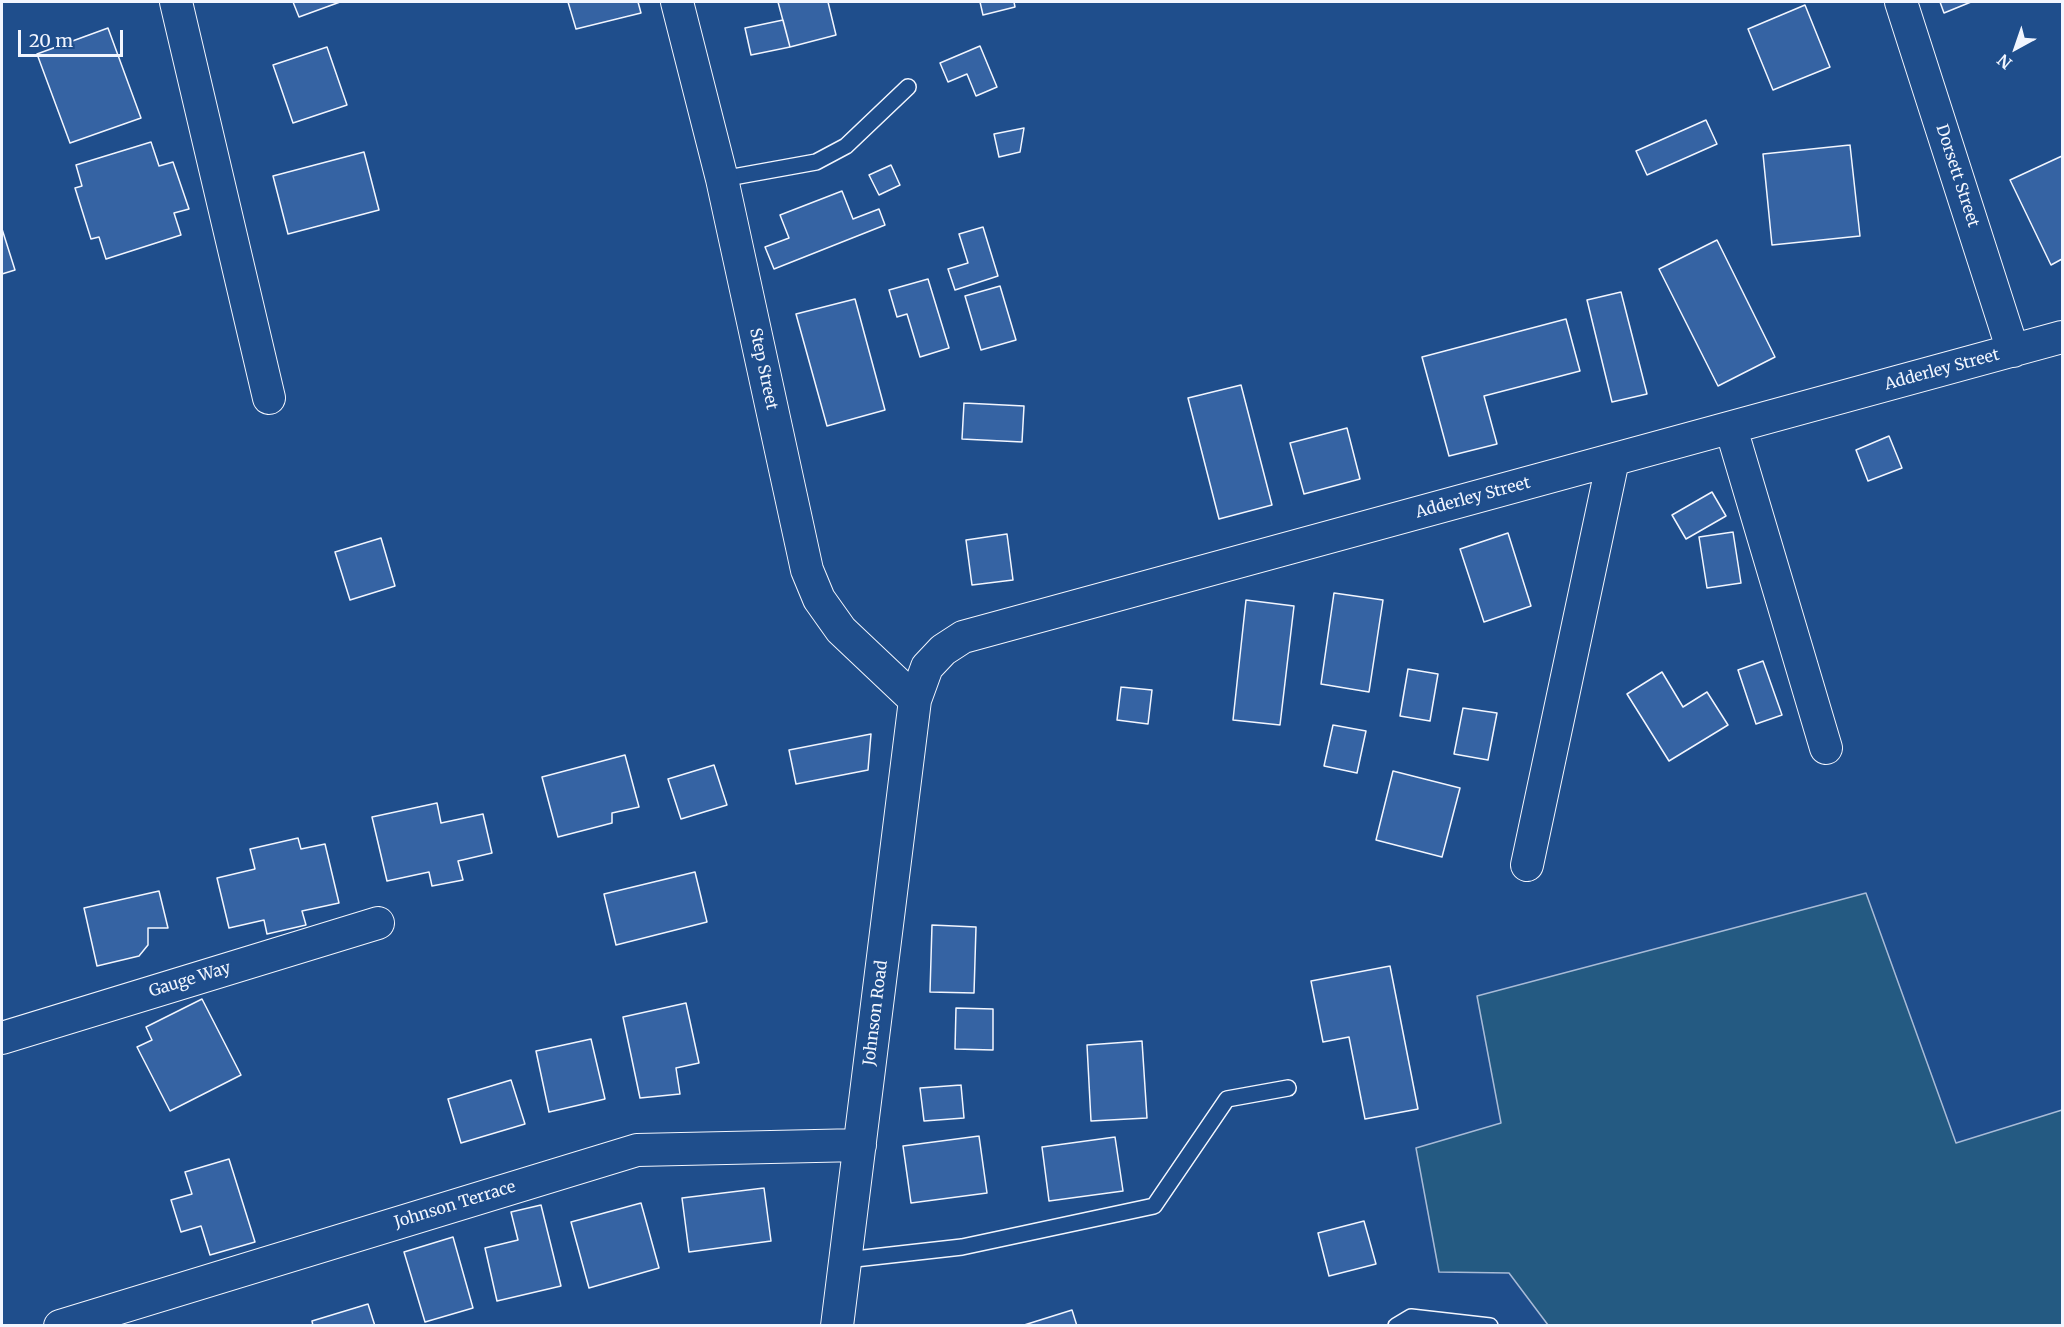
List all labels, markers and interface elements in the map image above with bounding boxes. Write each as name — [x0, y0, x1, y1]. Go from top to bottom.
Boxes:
scale bar — [21, 18, 126, 56]
north arrow — [1986, 18, 2046, 78]
text: 20 m — [29, 29, 73, 52]
text: N — [1993, 50, 2016, 74]
street label: Dorsett Street — [1931, 122, 1983, 230]
street label: Step Street — [745, 326, 781, 412]
street label: Adderley Street — [1883, 345, 2001, 395]
street label: Adderley Street — [1414, 473, 1532, 523]
street label: Gauge Way — [147, 958, 233, 1002]
street label: Johnson Road — [860, 959, 892, 1067]
street label: Johnson Terrace — [392, 1177, 518, 1233]

